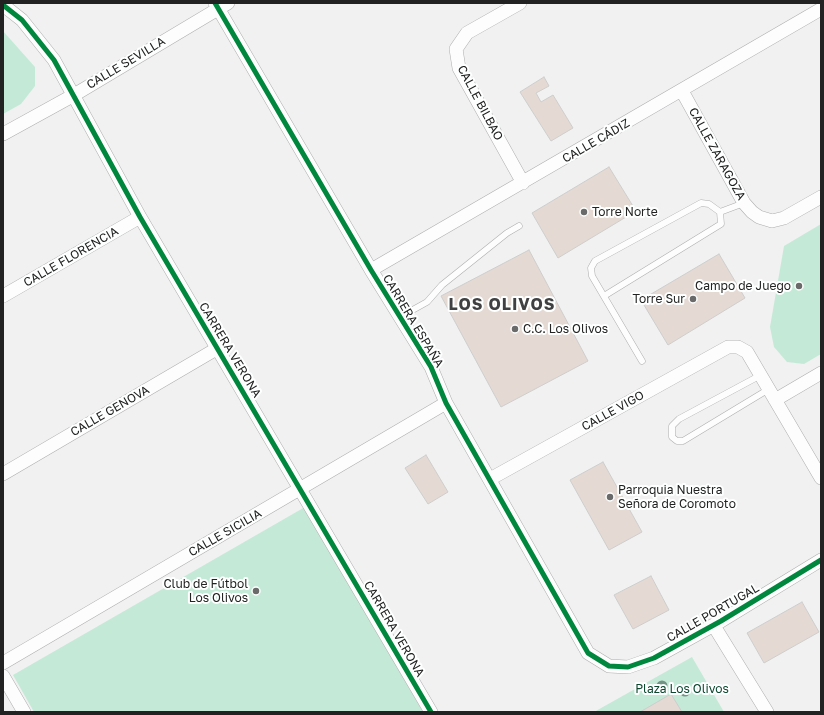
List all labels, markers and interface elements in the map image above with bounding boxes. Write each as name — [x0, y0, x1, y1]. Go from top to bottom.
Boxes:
street label: CALLE SEVILLA — [84, 34, 168, 92]
street label: CALLE BILBAO — [454, 63, 506, 143]
street label: CALLE ZARAGOZA — [686, 105, 748, 203]
street label: CALLE CÁDIZ — [560, 116, 632, 166]
place label: Torre Norte — [592, 205, 658, 219]
marker: Torre Norte — [579, 207, 589, 217]
street label: CALLE FLORENCIA — [21, 224, 121, 290]
street label: CARRERA ESPAÑA — [380, 272, 446, 370]
place label: Campo de Juego — [695, 279, 791, 293]
marker: Campo de Juego — [794, 281, 804, 291]
place label: Torre Sur — [633, 292, 685, 306]
marker: Torre Sur — [688, 294, 698, 304]
district label: LOS OLIVOS — [448, 295, 556, 315]
street label: CARRERA VERONA — [196, 300, 264, 400]
place label: C.C. Los Olivos — [523, 322, 608, 336]
marker: C.C. Los Olivos — [510, 324, 520, 334]
street label: CALLE GENOVA — [68, 383, 152, 439]
street label: CALLE VIGO — [579, 388, 647, 434]
place label: Parroquia Nuestra Señora de Coromoto — [618, 483, 736, 511]
marker: Parroquia Nuestra Señora de Coromoto — [605, 492, 615, 502]
street label: CALLE SICILIA — [186, 506, 264, 560]
place label: Club de Fútbol Los Olivos — [163, 577, 248, 605]
street label: CARRERA VERONA — [361, 578, 427, 680]
street label: CALLE PORTUGAL — [664, 581, 762, 645]
marker: Club de Fútbol Los Olivos — [251, 586, 261, 596]
park label: Plaza Los Olivos — [635, 682, 729, 696]

